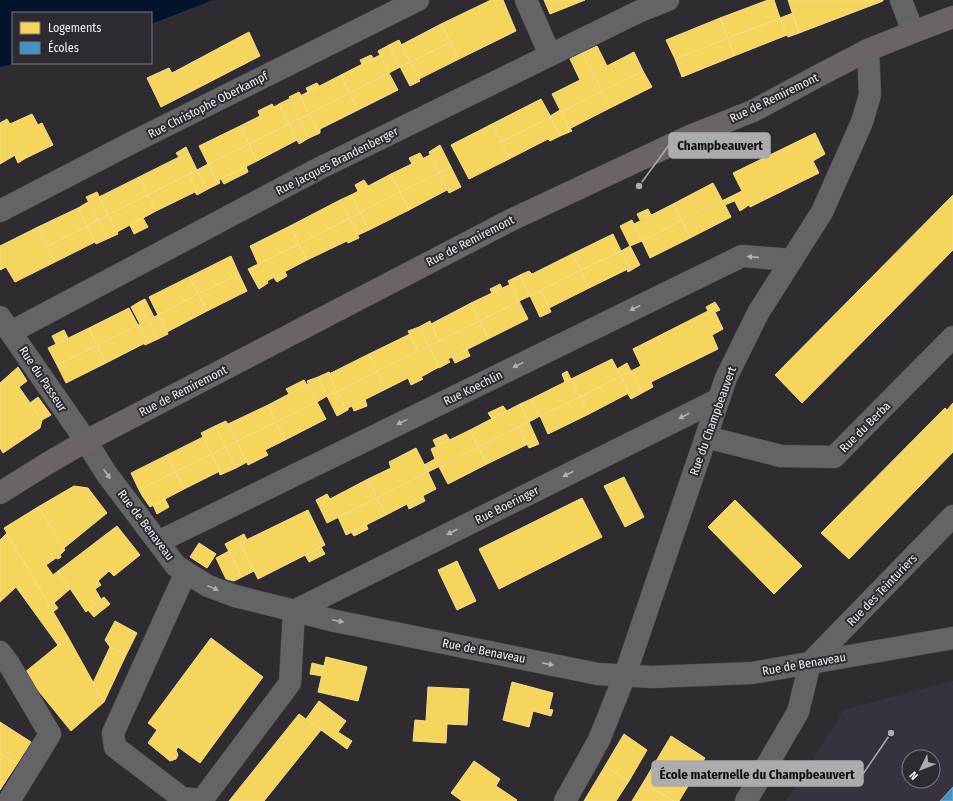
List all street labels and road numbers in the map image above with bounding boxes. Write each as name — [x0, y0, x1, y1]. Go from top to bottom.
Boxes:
street label: Rue Christophe Oberkampf — [146, 68, 271, 141]
street label: Rue de Remiremont — [727, 70, 821, 126]
street label: Rue Jacques Brandenberger — [274, 124, 401, 198]
street label: Rue de Remiremont — [424, 213, 516, 269]
street label: Rue du Passeur — [16, 344, 70, 415]
street label: Rue de Remiremont — [137, 363, 229, 419]
street label: Rue du Champbeauvert — [687, 365, 739, 477]
street label: Rue Koechlin — [441, 368, 505, 408]
street label: Rue du Berba — [837, 399, 893, 455]
street label: Rue Boeringer — [473, 483, 542, 527]
street label: Rue de Benaveau — [115, 487, 177, 563]
street label: Rue des Teinturiers — [844, 551, 920, 629]
street label: Rue de Benaveau — [441, 636, 527, 666]
street label: Rue de Benaveau — [761, 650, 847, 678]

